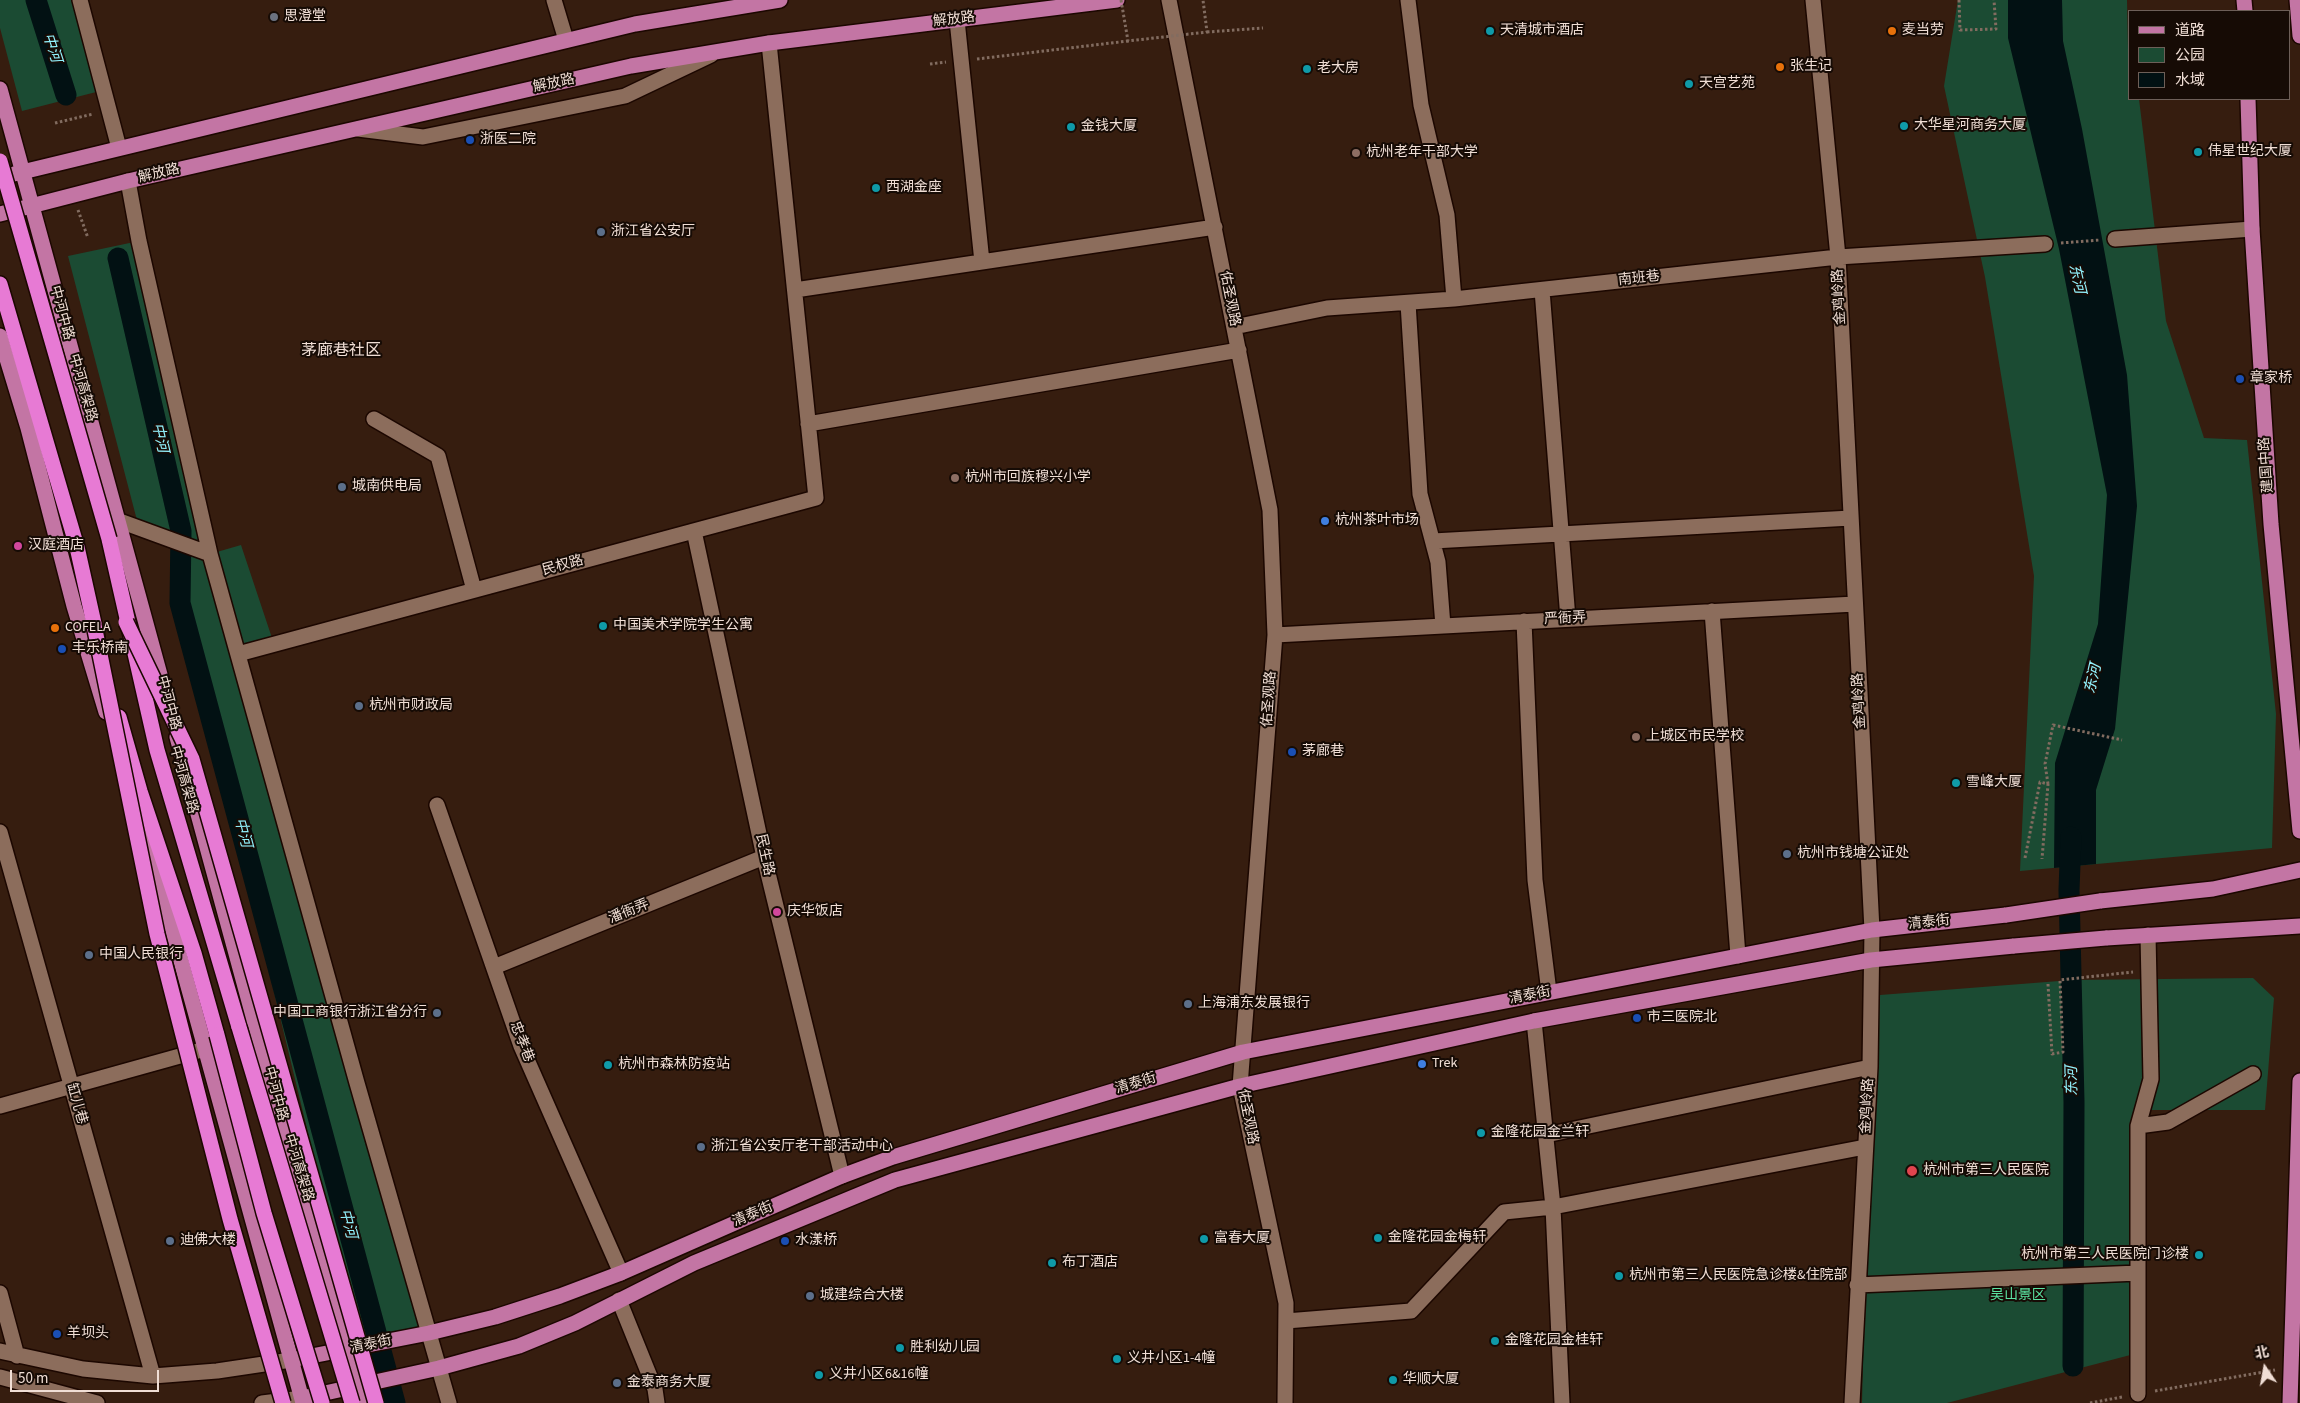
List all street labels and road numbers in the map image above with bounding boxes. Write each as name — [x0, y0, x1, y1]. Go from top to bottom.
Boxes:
street label: 解放路 — [932, 9, 976, 31]
street label: 解放路 — [532, 71, 576, 97]
street label: 解放路 — [137, 161, 181, 187]
street label: 南班巷 — [1617, 268, 1661, 290]
street label: 金鸡岭路 — [1830, 269, 1850, 325]
street label: 佑圣观路 — [1215, 270, 1243, 328]
street label: 中河中路 — [46, 284, 76, 342]
street label: 中河高架路 — [64, 352, 100, 424]
street label: 建国中路 — [2257, 436, 2277, 494]
street label: 民权路 — [541, 552, 585, 580]
street label: 严衙弄 — [1544, 610, 1586, 628]
street label: 佑圣观路 — [1260, 670, 1280, 728]
street label: 金鸡岭路 — [1850, 673, 1870, 729]
street label: 中河中路 — [153, 674, 183, 732]
street label: 中河高架路 — [165, 744, 201, 816]
street label: 民生路 — [751, 833, 777, 877]
street label: 潘衙弄 — [606, 896, 652, 928]
street label: 清泰街 — [1907, 912, 1951, 934]
street label: 清泰街 — [1508, 984, 1552, 1008]
street label: 忠孝巷 — [506, 1019, 536, 1065]
street label: 中河中路 — [260, 1065, 290, 1123]
street label: 清泰街 — [1113, 1070, 1159, 1098]
street label: 金鸡岭路 — [1858, 1078, 1878, 1134]
street label: 缸儿巷 — [62, 1081, 90, 1127]
street label: 佑圣观路 — [1233, 1088, 1261, 1146]
street label: 中河高架路 — [280, 1132, 316, 1204]
street label: 清泰街 — [730, 1199, 776, 1231]
street label: 清泰街 — [349, 1332, 393, 1358]

